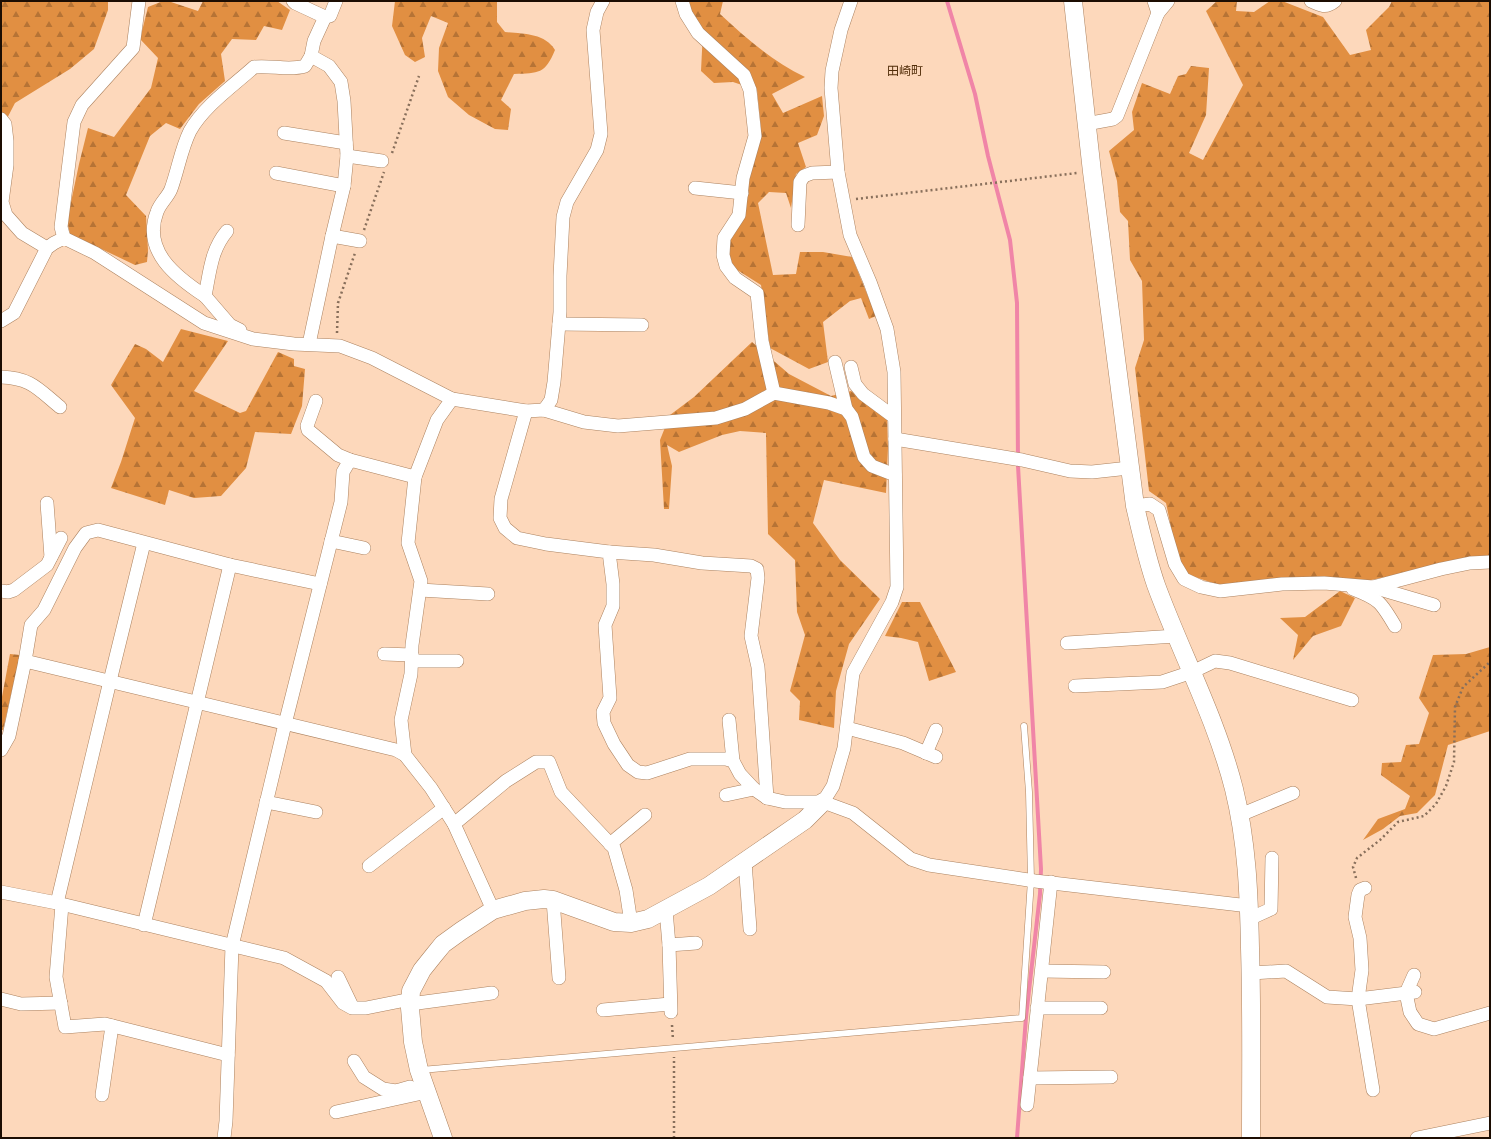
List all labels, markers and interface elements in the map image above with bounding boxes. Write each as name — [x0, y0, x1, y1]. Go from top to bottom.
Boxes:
district label: 田崎町 — [887, 64, 923, 78]

